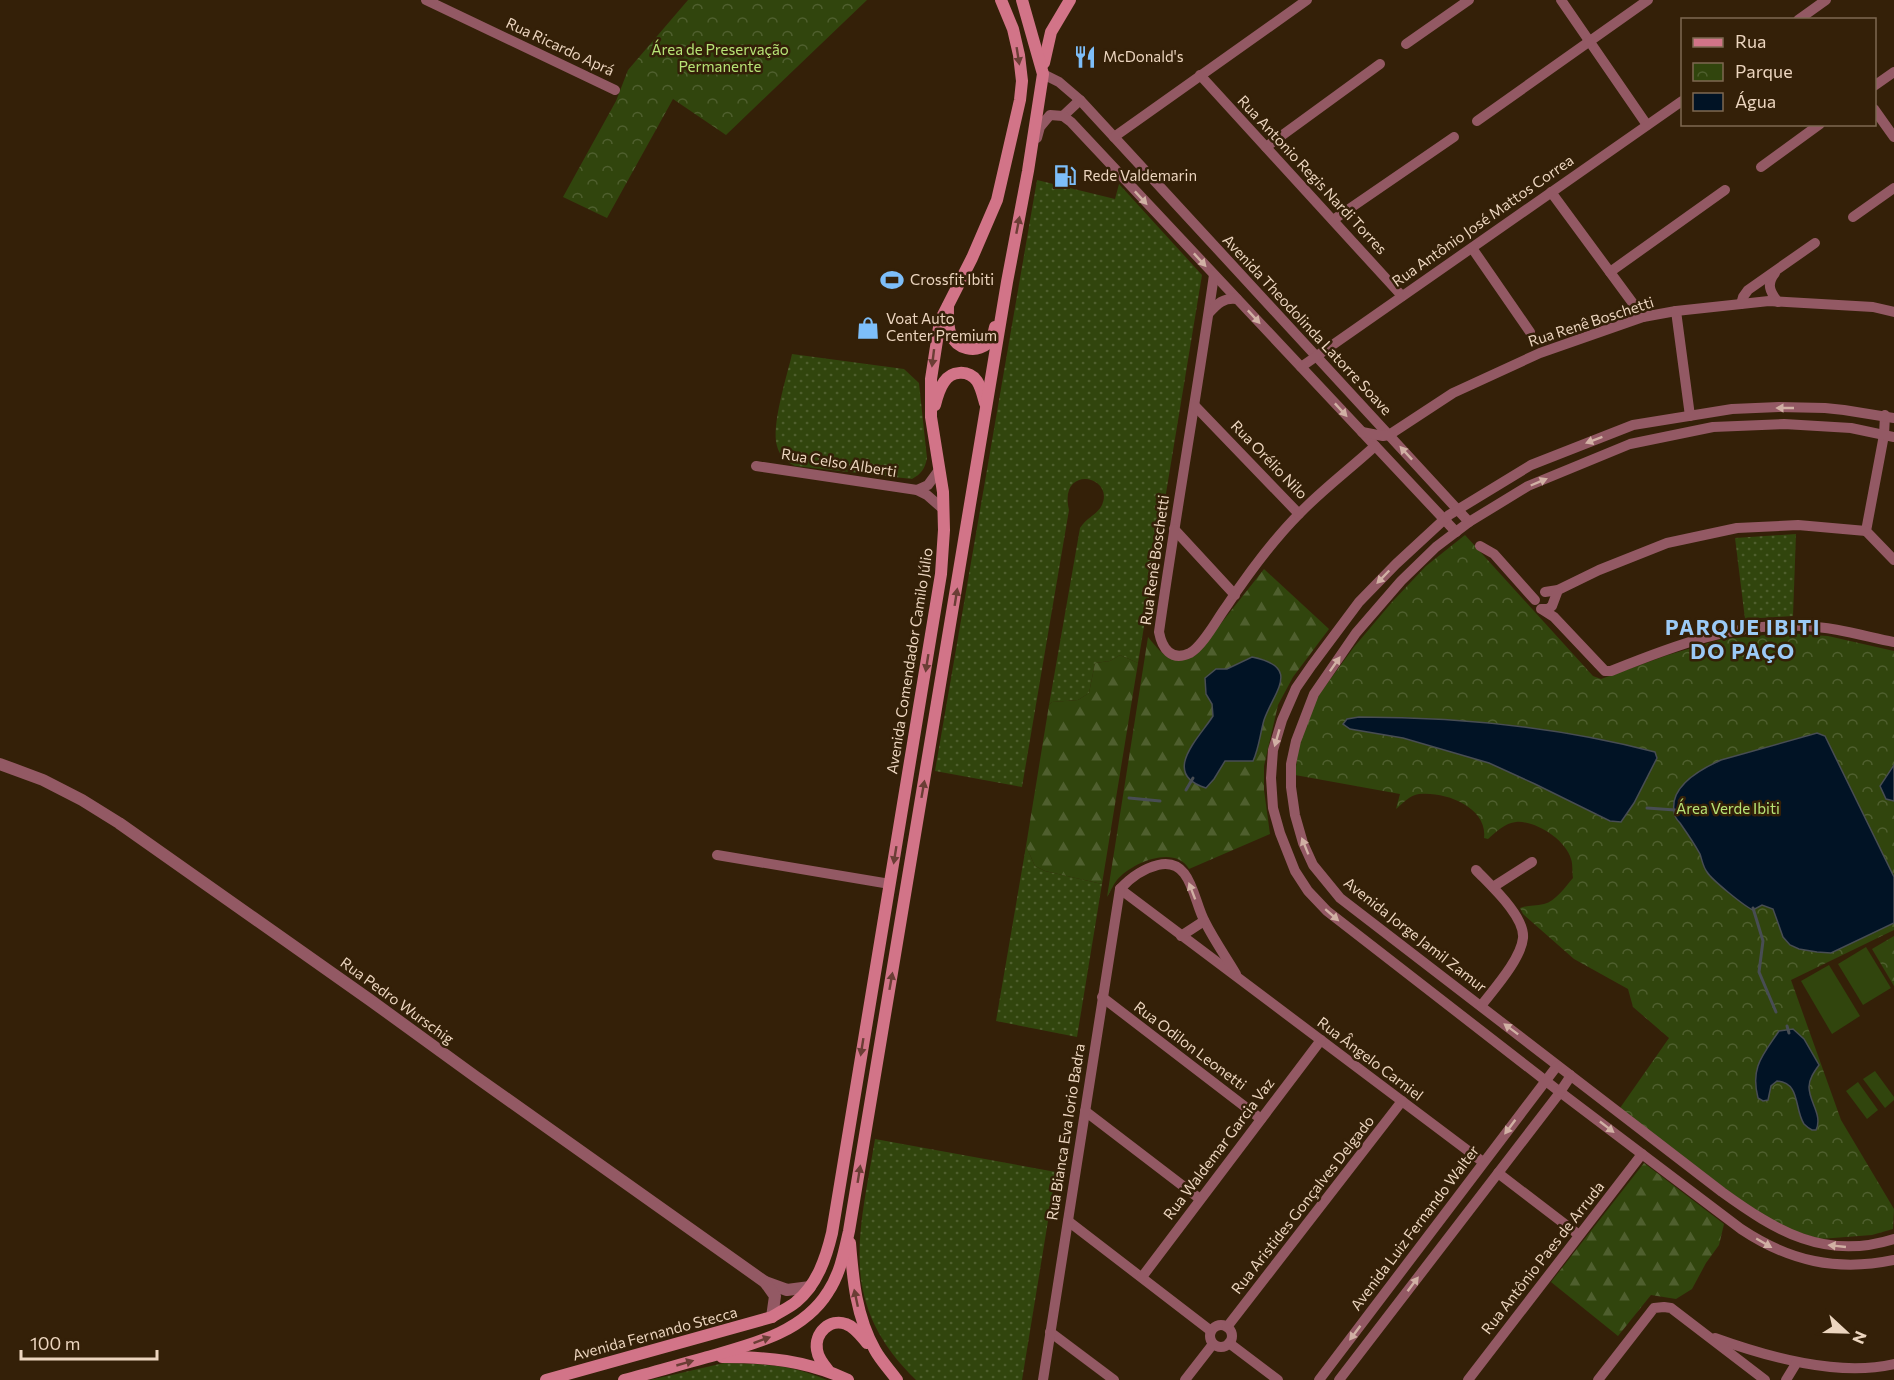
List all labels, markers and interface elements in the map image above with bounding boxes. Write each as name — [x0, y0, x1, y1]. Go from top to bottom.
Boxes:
street label: Rua Ricardo Aprá — [503, 13, 617, 79]
legend — [1681, 18, 1876, 126]
text: Rua — [1735, 30, 1766, 52]
park label: Área de Preservação Permanente — [651, 39, 789, 75]
restaurant icon: McDonald's — [1072, 44, 1098, 70]
one-way arrow — [1014, 46, 1023, 65]
place label: McDonald's — [1103, 47, 1184, 65]
text: Parque — [1735, 60, 1793, 82]
text: Água — [1735, 90, 1776, 112]
street label: Rua Antonio Regis Nardi Torres — [1234, 91, 1391, 258]
street label: Rua Antônio José Mattos Correa — [1388, 150, 1577, 290]
fuel station icon: Rede Valdemarin — [1052, 163, 1078, 189]
place label: Rede Valdemarin — [1083, 166, 1197, 184]
one-way arrow — [1134, 190, 1148, 204]
one-way arrow — [1014, 215, 1023, 234]
street label: Avenida Theodolinda Latorre Soave — [1219, 230, 1396, 418]
one-way arrow — [1193, 252, 1207, 267]
sports icon: Crossfit Ibiti — [879, 267, 905, 293]
place label: Crossfit Ibiti — [910, 270, 994, 288]
street label: Rua Renê Boschetti — [1526, 292, 1656, 350]
place label: Voat Auto Center Premium — [886, 309, 997, 344]
one-way arrow — [1247, 310, 1261, 325]
shop icon: Voat Auto Center Premium — [855, 315, 881, 341]
one-way arrow — [928, 349, 938, 368]
one-way arrow — [1334, 402, 1348, 417]
one-way arrow — [1776, 403, 1795, 413]
street label: Rua Orélio Nilo — [1228, 416, 1312, 502]
one-way arrow — [1585, 436, 1603, 446]
street label: Rua Celso Alberti — [780, 444, 898, 480]
one-way arrow — [1399, 446, 1413, 461]
one-way arrow — [1530, 476, 1548, 486]
street label: Rua Renê Boschetti — [1136, 494, 1172, 626]
street label: Avenida Comendador Camilo Júlio — [882, 546, 936, 775]
one-way arrow — [1377, 569, 1391, 583]
one-way arrow — [952, 587, 961, 606]
district label: PARQUE IBITI DO PAÇO — [1665, 614, 1821, 663]
one-way arrow — [922, 653, 931, 672]
one-way arrow — [1329, 656, 1341, 672]
one-way arrow — [1272, 729, 1281, 747]
one-way arrow — [919, 779, 928, 798]
park label: Área Verde Ibiti — [1676, 798, 1780, 817]
one-way arrow — [1300, 837, 1309, 855]
one-way arrow — [890, 846, 899, 865]
street label: Avenida Jorge Jamil Zamur — [1341, 873, 1491, 996]
one-way arrow — [1187, 882, 1197, 900]
one-way arrow — [1324, 908, 1340, 921]
street label: Rua Pedro Wurschig — [337, 953, 458, 1047]
one-way arrow — [887, 972, 896, 991]
street label: Rua Odilon Leonetti — [1131, 997, 1250, 1093]
street label: Rua Ângelo Carniel — [1314, 1012, 1428, 1104]
one-way arrow — [1503, 1023, 1519, 1036]
one-way arrow — [857, 1038, 866, 1057]
street label: Rua Bianca Eva Iorio Badra — [1042, 1042, 1088, 1222]
street label: Rua Waldemar Garcia Vaz — [1159, 1074, 1277, 1223]
street label: Rua Aristides Gonçalves Delgado — [1227, 1112, 1377, 1297]
one-way arrow — [1504, 1119, 1516, 1135]
one-way arrow — [1599, 1121, 1614, 1133]
street label: Avenida Luiz Fernando Walter — [1346, 1141, 1482, 1313]
one-way arrow — [854, 1164, 863, 1183]
street label: Rua Antônio Paes de Arruda — [1477, 1177, 1607, 1337]
one-way arrow — [1755, 1238, 1772, 1248]
one-way arrow — [1827, 1241, 1846, 1251]
one-way arrow — [1407, 1276, 1419, 1291]
one-way arrow — [851, 1289, 861, 1307]
street label: Avenida Fernando Stecca — [570, 1302, 739, 1364]
north arrow — [1816, 1302, 1876, 1362]
scale bar — [21, 1323, 158, 1361]
one-way arrow — [1348, 1325, 1361, 1341]
text: N — [1849, 1329, 1871, 1347]
text: 100 m — [30, 1332, 80, 1354]
one-way arrow — [753, 1335, 771, 1345]
one-way arrow — [676, 1358, 694, 1367]

